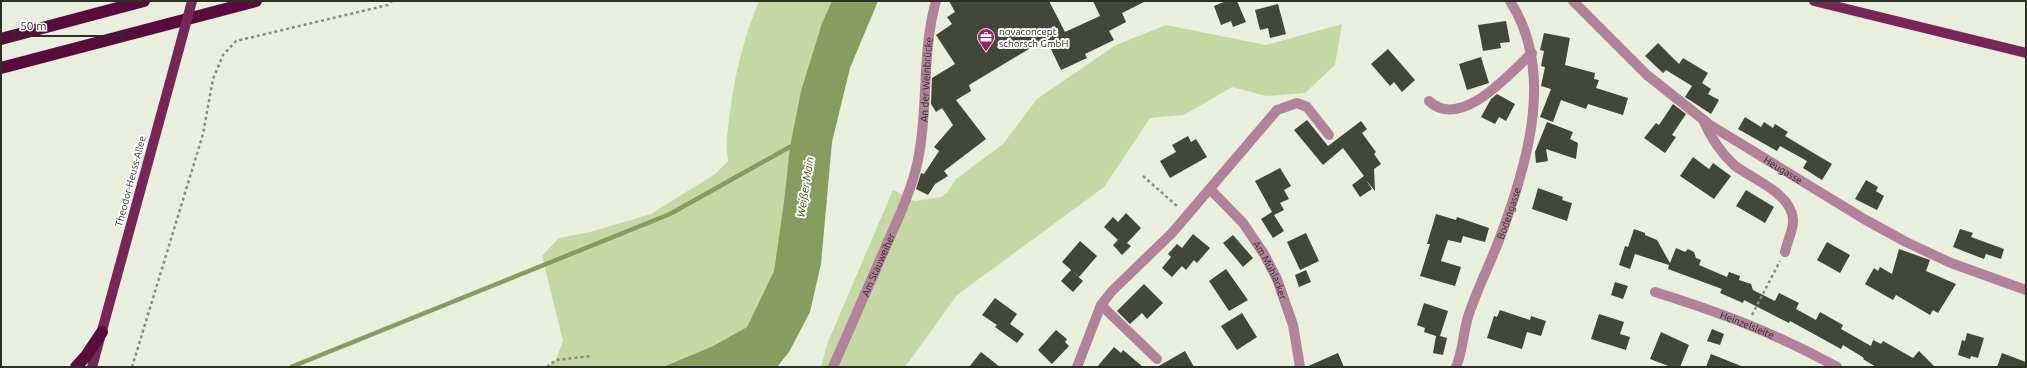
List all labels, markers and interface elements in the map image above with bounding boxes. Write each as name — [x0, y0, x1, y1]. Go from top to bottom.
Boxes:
scale bar — [14, 12, 123, 38]
text: 50 m — [20, 19, 47, 32]
place label: novaconcept schorsch GmbH — [999, 26, 1068, 49]
office icon: novaconcept schorsch GmbH — [976, 27, 996, 52]
street label: An der Weinbrücke — [918, 36, 935, 122]
street label: Theodor-Heuss-Allee — [113, 135, 148, 228]
street label: Heugasse — [1762, 154, 1804, 186]
water label: Weißer Main — [794, 156, 816, 218]
street label: Bodengasse — [1495, 186, 1523, 241]
street label: Am Stauweiher — [860, 231, 897, 298]
street label: Am Mühlacker — [1251, 239, 1289, 301]
street label: Heinzelsleite — [1719, 309, 1776, 341]

